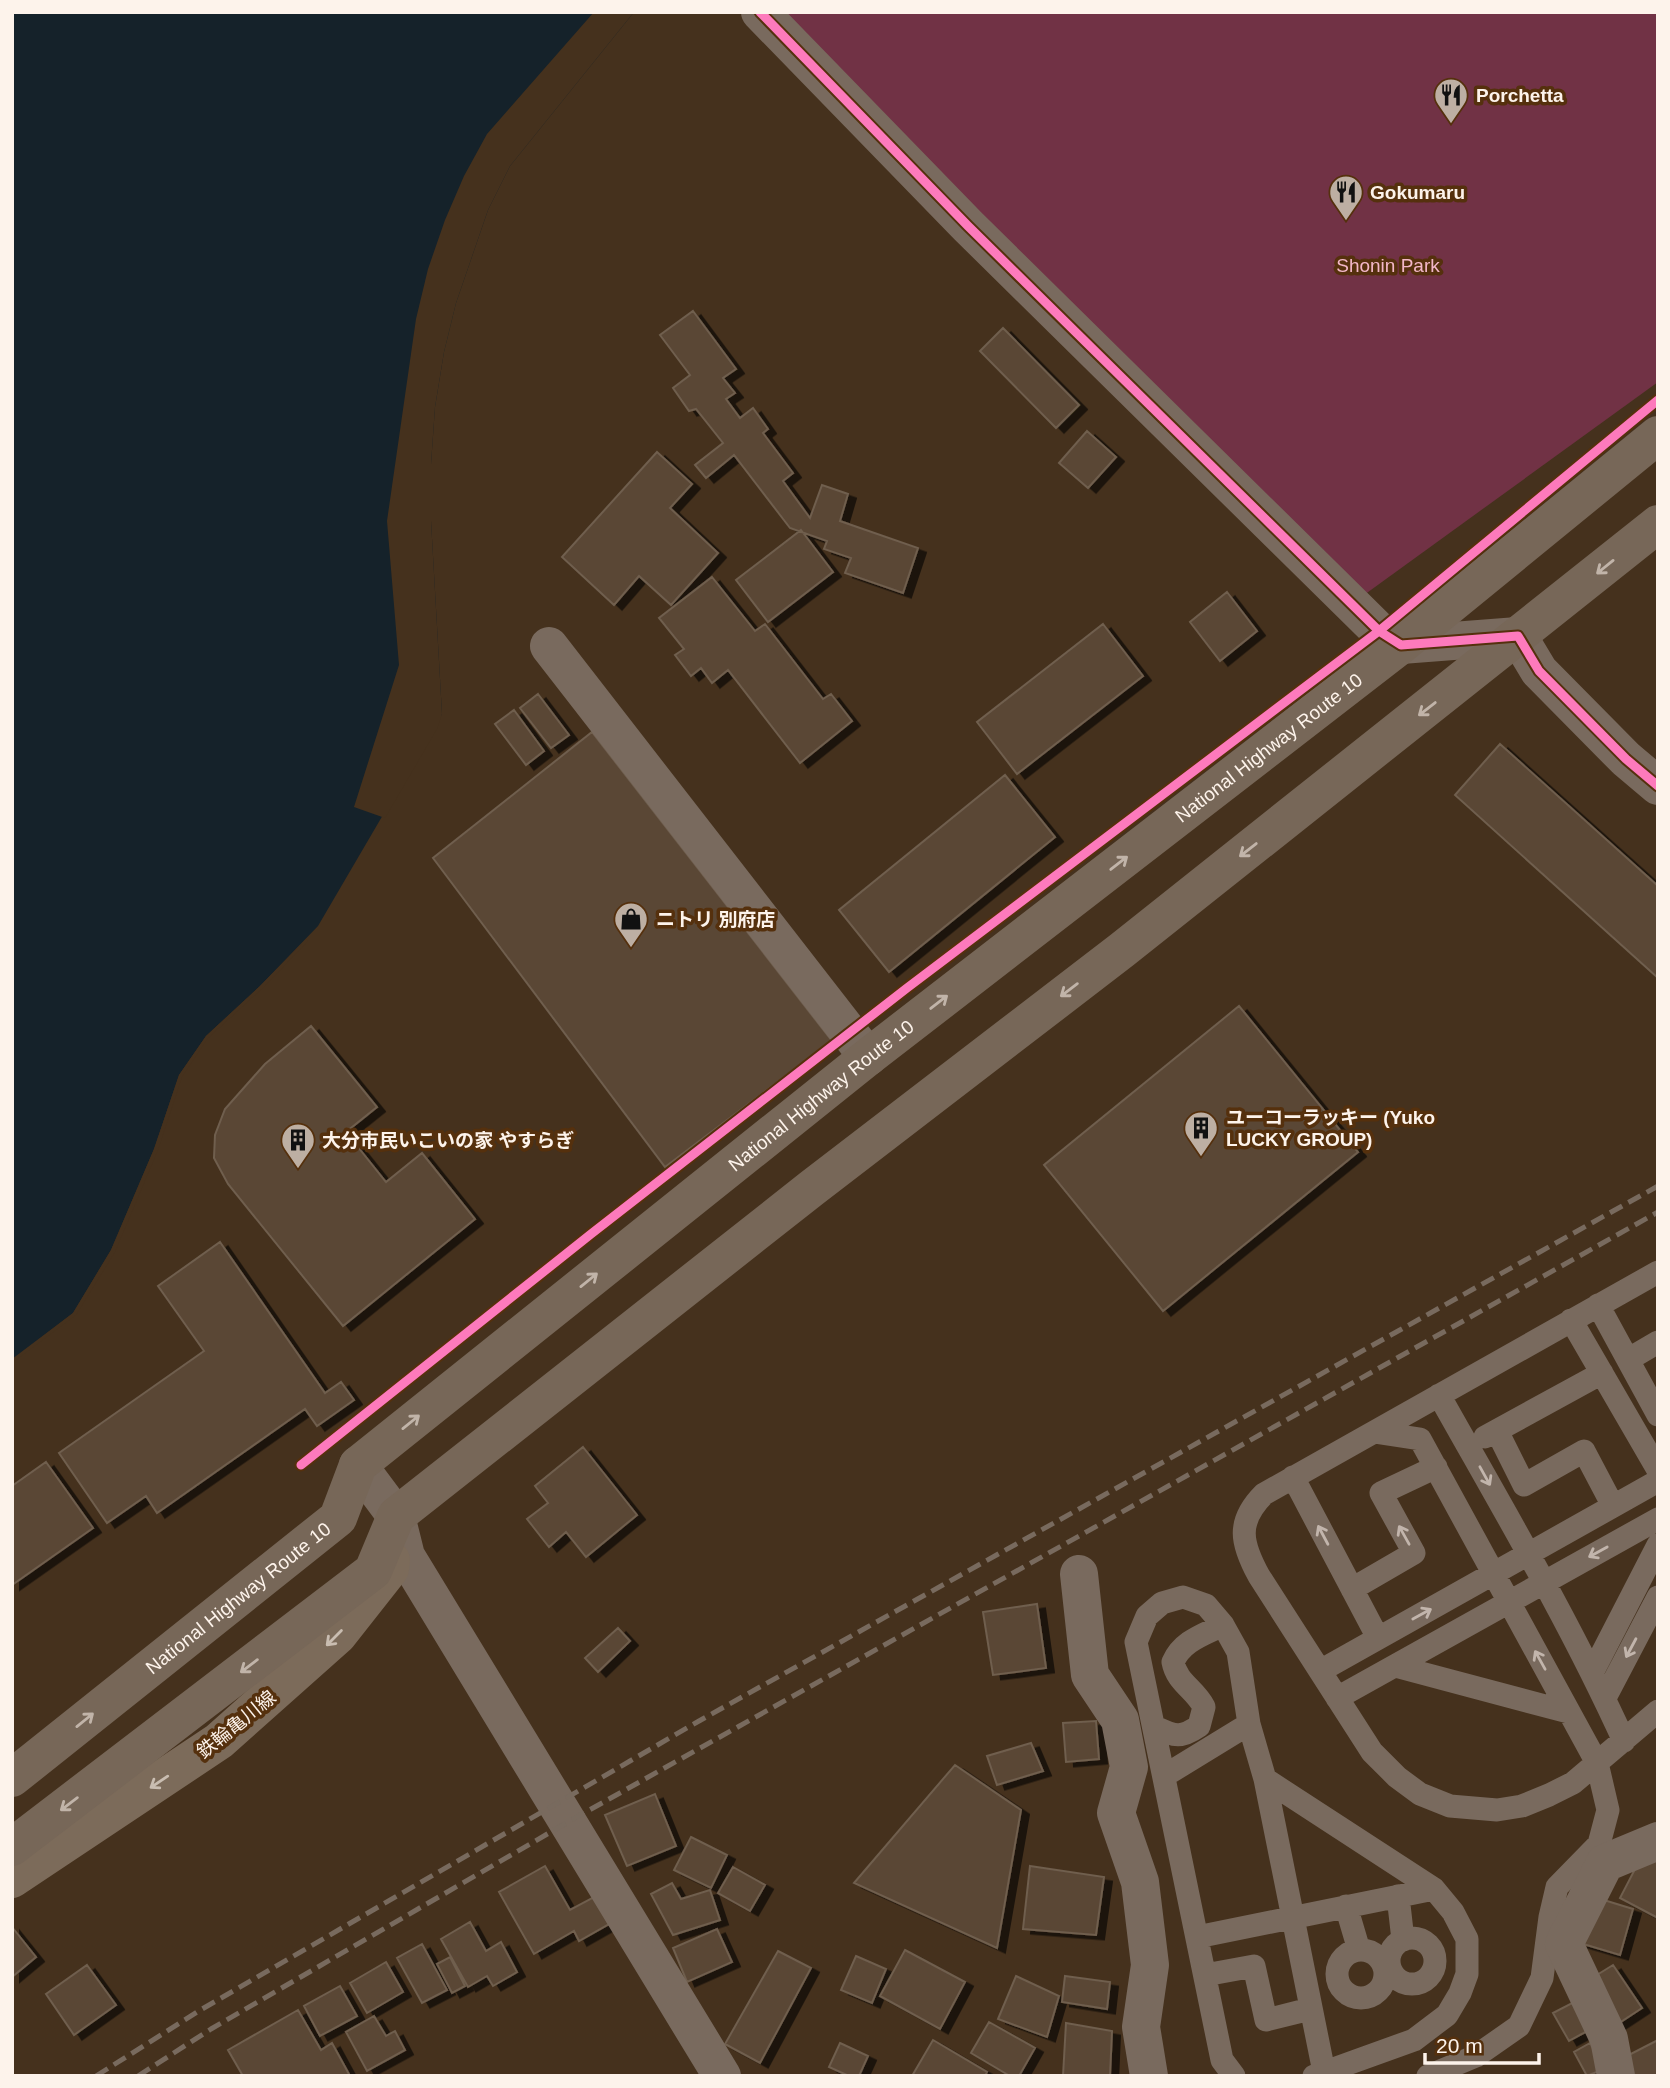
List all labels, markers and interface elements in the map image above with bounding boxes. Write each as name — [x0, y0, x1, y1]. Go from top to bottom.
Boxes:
restaurant icon: Porchetta — [1432, 76, 1470, 125]
place label: Porchetta — [1476, 85, 1564, 106]
restaurant icon: Gokumaru — [1327, 173, 1365, 222]
place label: Gokumaru — [1370, 182, 1465, 203]
park label: Shonin Park — [1336, 255, 1440, 276]
one-way arrow — [1596, 559, 1614, 575]
street label: National Highway Route 10 — [1171, 669, 1366, 827]
one-way arrow — [1418, 701, 1436, 716]
one-way arrow — [1240, 842, 1258, 858]
one-way arrow — [1110, 855, 1128, 870]
shop icon: ニトリ 別府店 — [612, 900, 650, 949]
place label: ニトリ 別府店 — [656, 909, 775, 930]
one-way arrow — [1061, 983, 1079, 998]
one-way arrow — [930, 994, 948, 1009]
street label: National Highway Route 10 — [724, 1016, 918, 1176]
place label: ユーコーラッキー (Yuko LUCKY GROUP) — [1226, 1107, 1435, 1150]
building icon: ユーコーラッキー (Yuko LUCKY GROUP) — [1182, 1109, 1220, 1158]
building icon: 大分市民いこいの家 やすらぎ — [279, 1121, 317, 1170]
place label: 大分市民いこいの家 やすらぎ — [322, 1130, 574, 1151]
one-way arrow — [579, 1273, 597, 1288]
one-way arrow — [401, 1415, 419, 1430]
one-way arrow — [1478, 1465, 1492, 1485]
street label: National Highway Route 10 — [142, 1518, 335, 1678]
one-way arrow — [1316, 1525, 1330, 1545]
one-way arrow — [1397, 1525, 1411, 1545]
one-way arrow — [1588, 1546, 1609, 1559]
one-way arrow — [1411, 1607, 1432, 1620]
one-way arrow — [326, 1629, 343, 1646]
one-way arrow — [1624, 1637, 1638, 1657]
one-way arrow — [1533, 1651, 1547, 1671]
one-way arrow — [241, 1658, 259, 1673]
street label: 鉄輪亀川線 — [193, 1686, 280, 1762]
one-way arrow — [75, 1713, 93, 1728]
one-way arrow — [149, 1775, 169, 1789]
one-way arrow — [60, 1796, 78, 1811]
scale bar — [1425, 2022, 1539, 2066]
text: 20 m — [1436, 2034, 1483, 2057]

